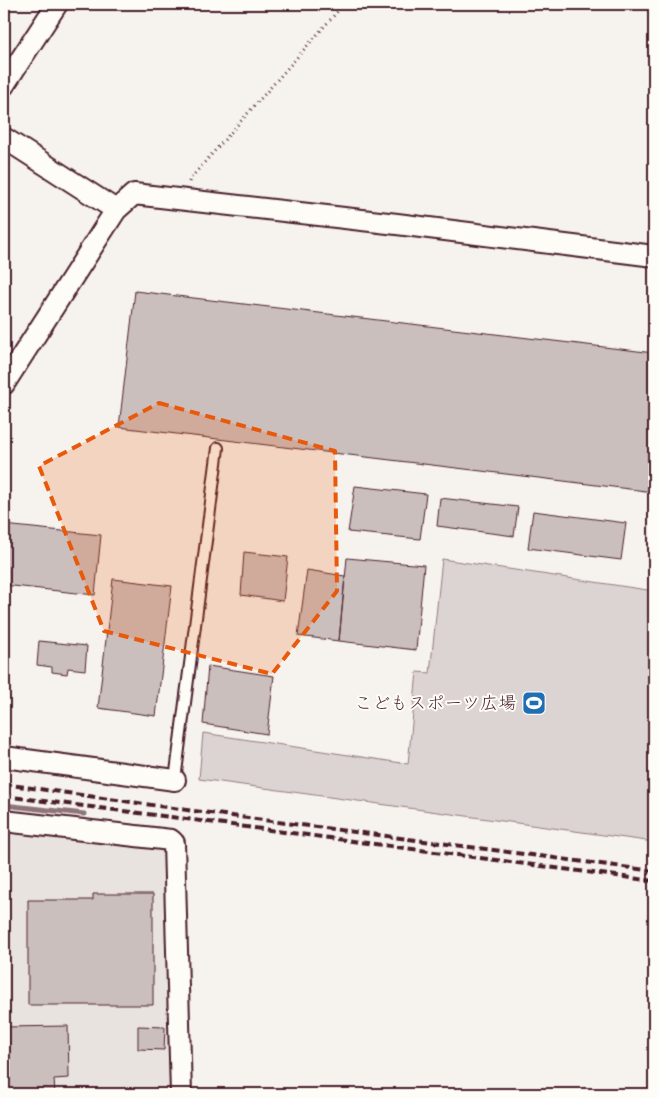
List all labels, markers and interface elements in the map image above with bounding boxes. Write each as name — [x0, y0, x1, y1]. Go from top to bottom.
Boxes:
sports icon: こどもスポーツ広場 — [521, 690, 547, 716]
place label: こどもスポーツ広場 — [354, 692, 516, 716]

